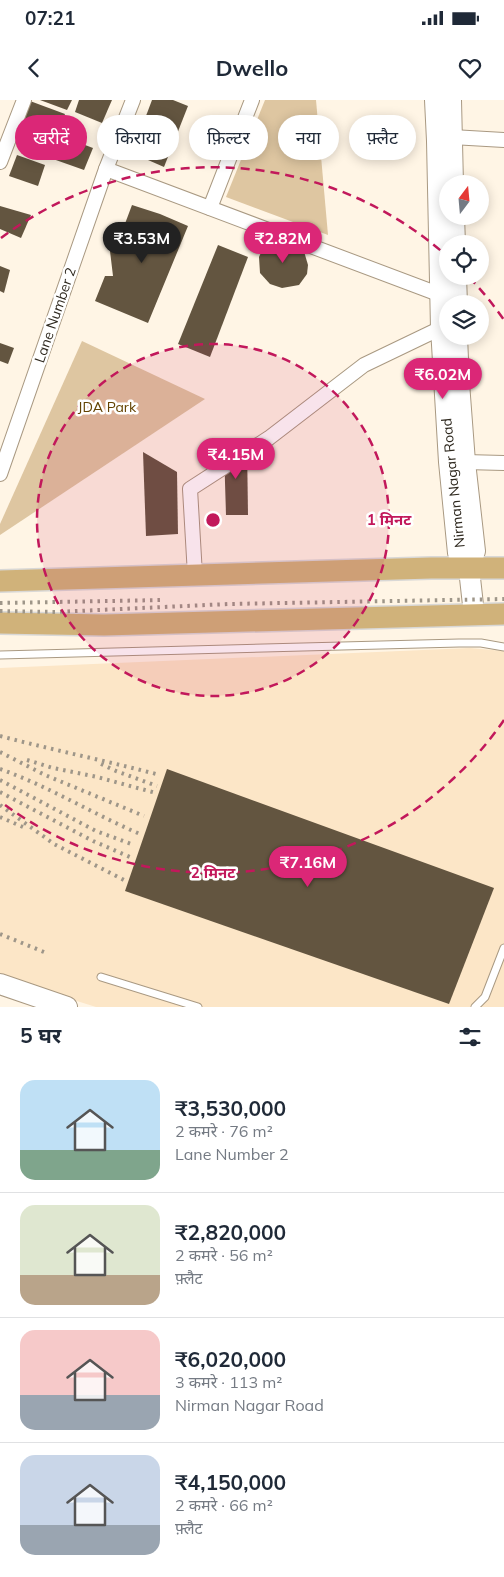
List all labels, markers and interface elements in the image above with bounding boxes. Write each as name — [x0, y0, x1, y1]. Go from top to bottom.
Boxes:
text: 07:21 — [25, 6, 75, 30]
icon: back — [20, 54, 48, 82]
text: Dwello — [216, 54, 288, 82]
icon: heart — [456, 54, 484, 82]
chip: खरीदें — [15, 115, 87, 160]
chip: किराया — [97, 115, 179, 160]
chip: फ़िल्टर — [189, 115, 268, 160]
chip: नया — [278, 115, 339, 160]
chip: फ़्लैट — [349, 115, 416, 160]
north arrow — [439, 175, 489, 225]
map controls — [439, 175, 489, 345]
pin: ₹3.53M — [101, 221, 183, 264]
pin: ₹2.82M — [242, 221, 324, 264]
text: ₹3.53M — [114, 228, 170, 248]
text: ₹2.82M — [255, 228, 311, 248]
button: locate — [439, 235, 489, 285]
street label: Lane Number 2 — [30, 265, 80, 365]
button: layers — [439, 295, 489, 345]
pin: ₹6.02M — [402, 358, 484, 400]
text: ₹6.02M — [415, 364, 471, 384]
park label: JDA Park — [78, 398, 137, 416]
street label: Nirman Nagar Road — [437, 417, 469, 549]
pin: ₹4.15M — [195, 438, 277, 480]
text: ₹4.15M — [208, 444, 264, 464]
text: 1 मिनट — [367, 510, 412, 529]
centre of rings — [204, 511, 222, 529]
pin: ₹7.16M — [267, 846, 349, 888]
text: ₹7.16M — [280, 852, 336, 872]
text: 2 मिनट — [191, 863, 236, 882]
text: 5 घर — [20, 1022, 61, 1048]
icon: filters — [456, 1023, 484, 1051]
text: ₹3,530,000 — [175, 1095, 286, 1121]
icon: home — [60, 1100, 120, 1160]
text: 2 कमरे · 76 m² — [175, 1121, 273, 1141]
text: Lane Number 2 — [175, 1144, 289, 1164]
text: ₹2,820,000 — [175, 1219, 286, 1245]
icon: home — [60, 1225, 120, 1285]
text: 2 कमरे · 56 m² — [175, 1245, 273, 1265]
text: फ़्लैट — [175, 1268, 203, 1288]
text: ₹6,020,000 — [175, 1346, 286, 1372]
icon: home — [60, 1350, 120, 1410]
text: 3 कमरे · 113 m² — [175, 1372, 282, 1392]
text: Nirman Nagar Road — [175, 1395, 324, 1415]
text: ₹4,150,000 — [175, 1469, 286, 1495]
icon: home — [60, 1475, 120, 1535]
text: 2 कमरे · 66 m² — [175, 1495, 273, 1515]
text: फ़्लैट — [175, 1518, 203, 1538]

